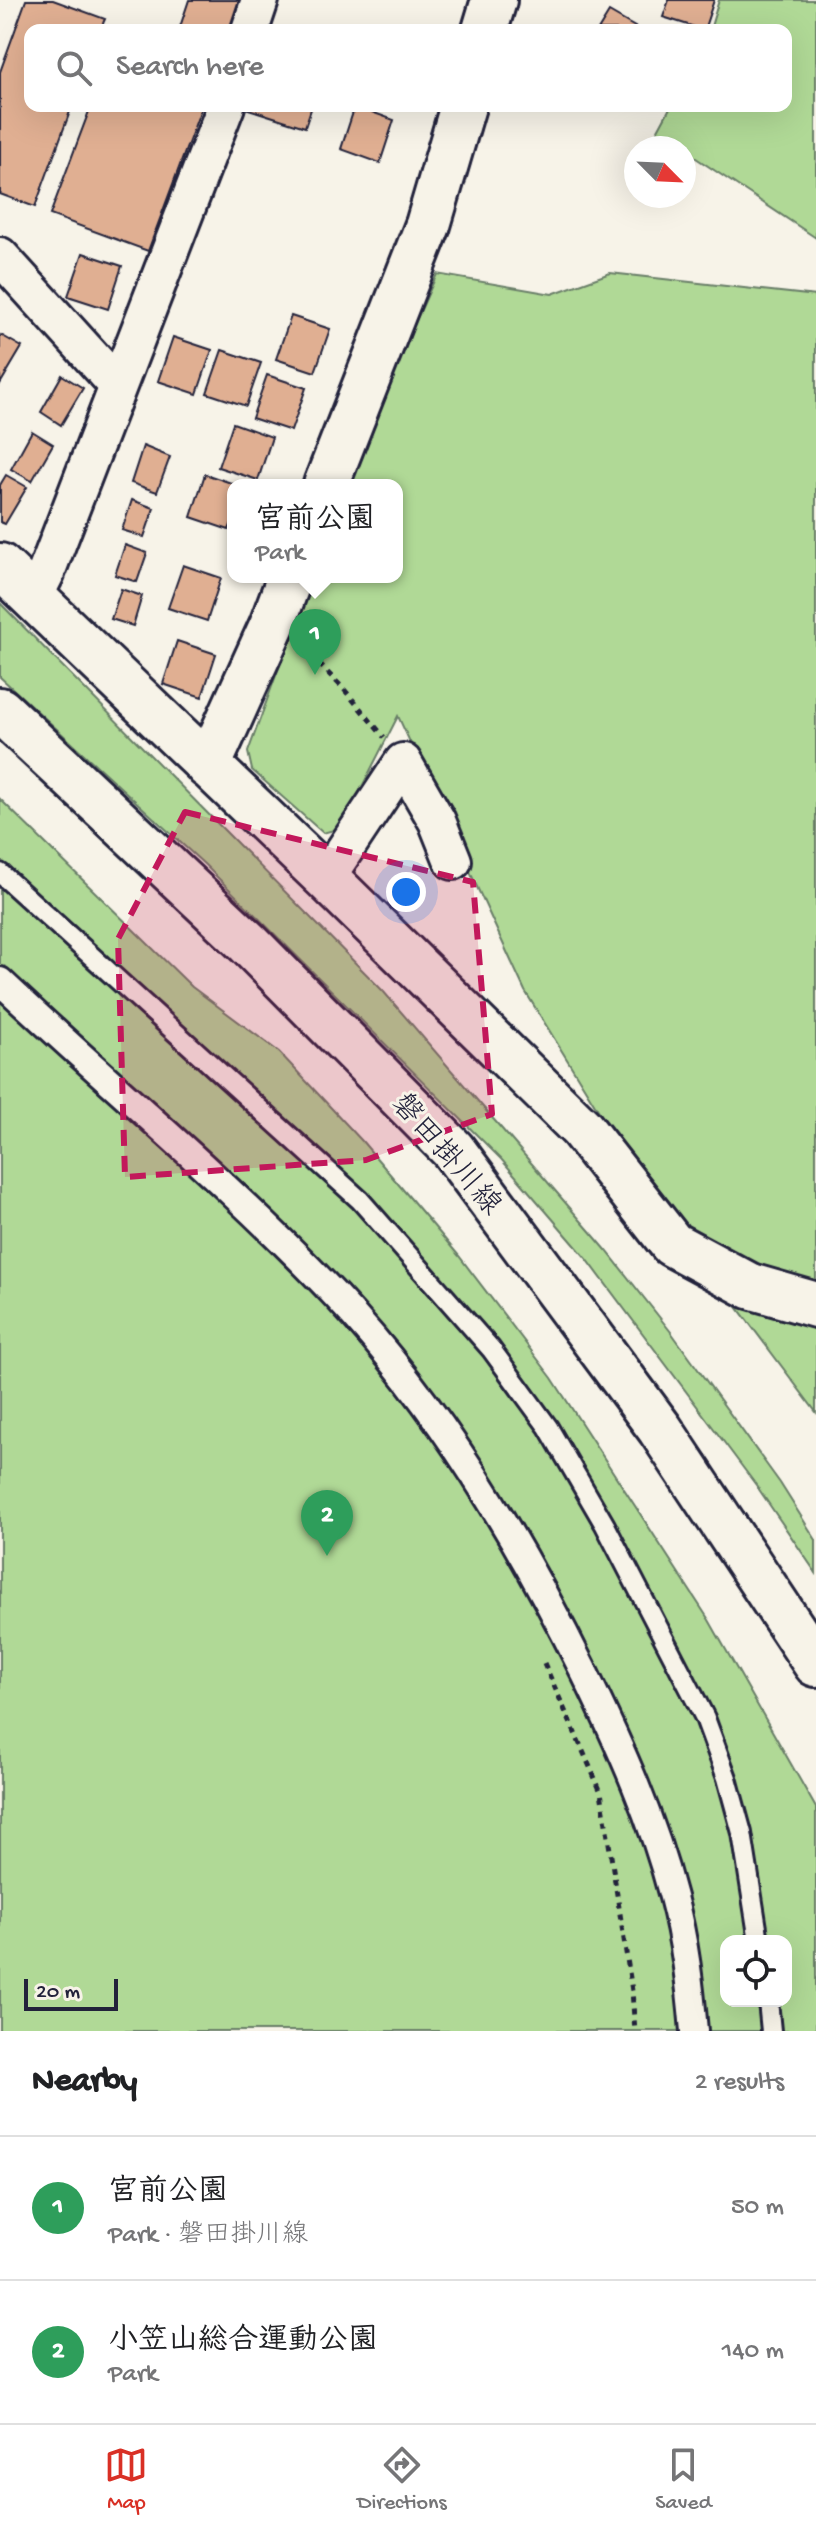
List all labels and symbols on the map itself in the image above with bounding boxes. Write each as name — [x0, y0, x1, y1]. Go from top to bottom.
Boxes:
north arrow — [624, 136, 696, 208]
pin: 1 — [289, 609, 341, 675]
your location — [386, 872, 426, 912]
street label: 磐田掛川線 — [382, 1087, 509, 1224]
pin: 2 — [301, 1490, 353, 1556]
scale bar — [24, 1975, 118, 2011]

